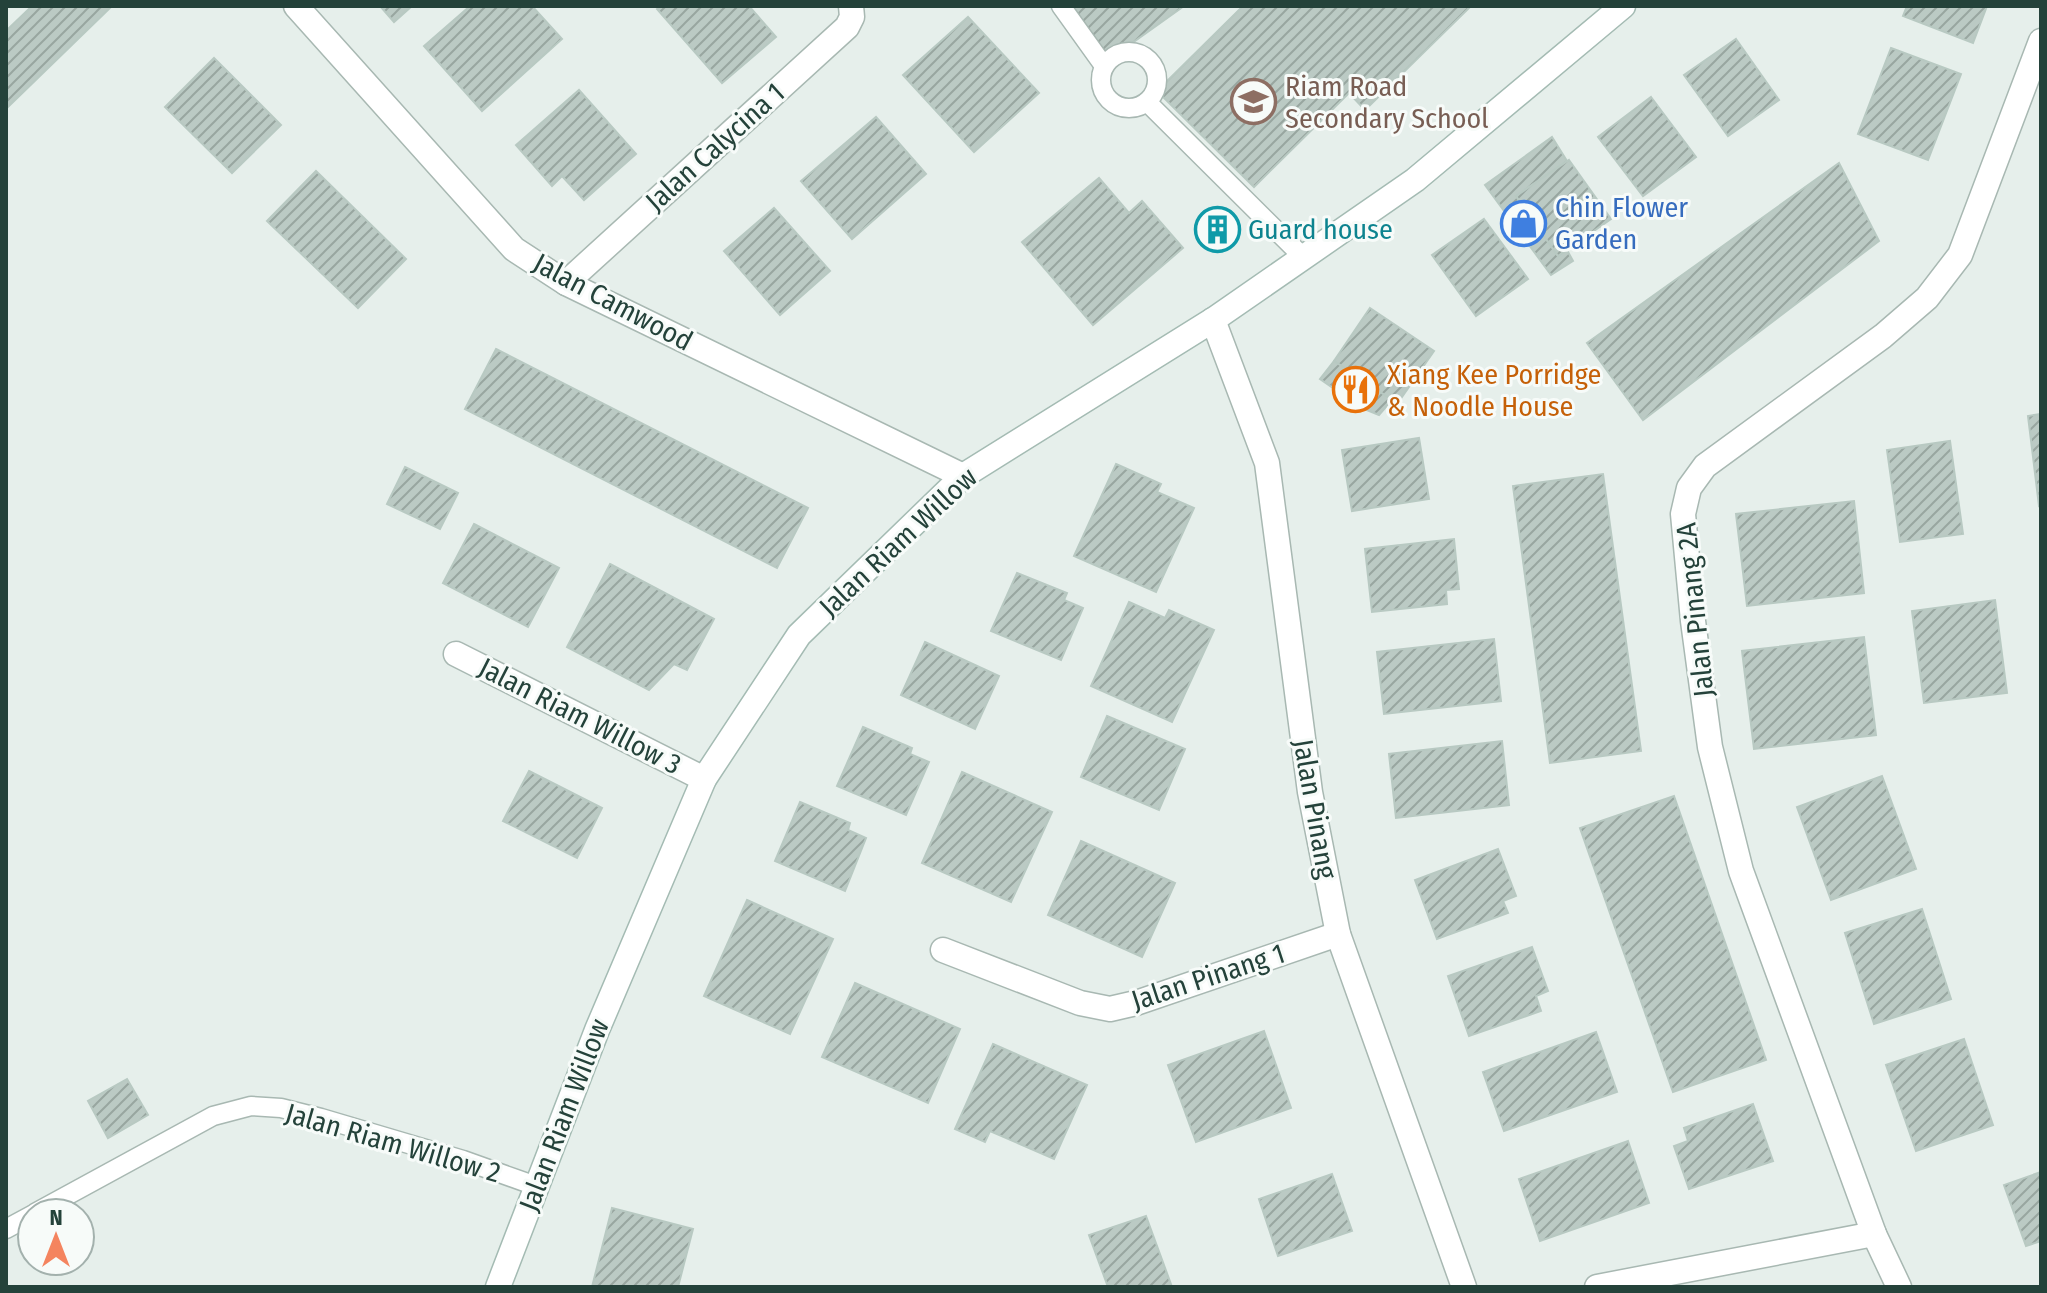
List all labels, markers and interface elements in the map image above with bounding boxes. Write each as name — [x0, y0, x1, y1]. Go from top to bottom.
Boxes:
place label: Riam Road Secondary School — [1285, 70, 1489, 135]
street label: Jalan Calycina 1 — [639, 76, 791, 218]
school or university icon: Riam Road Secondary School — [1230, 78, 1278, 126]
place label: Chin Flower Garden — [1555, 191, 1688, 256]
shop icon: Chin Flower Garden — [1500, 199, 1548, 247]
building icon: Guard house — [1193, 205, 1241, 253]
place label: Guard house — [1248, 213, 1393, 246]
street label: Jalan Camwood — [528, 246, 698, 358]
place label: Xiang Kee Porridge & Noodle House — [1387, 358, 1601, 423]
restaurant icon: Xiang Kee Porridge & Noodle House — [1332, 366, 1380, 414]
street label: Jalan Riam Willow — [812, 461, 984, 623]
street label: Jalan Pinang 2A — [1669, 521, 1721, 699]
street label: Jalan Riam Willow 3 — [473, 651, 687, 781]
street label: Jalan Pinang — [1286, 736, 1344, 882]
street label: Jalan Pinang 1 — [1127, 937, 1289, 1017]
street label: Jalan Riam Willow — [512, 1014, 616, 1216]
street label: Jalan Riam Willow 2 — [282, 1097, 504, 1189]
north arrow — [16, 1197, 96, 1277]
text: N — [49, 1204, 63, 1231]

